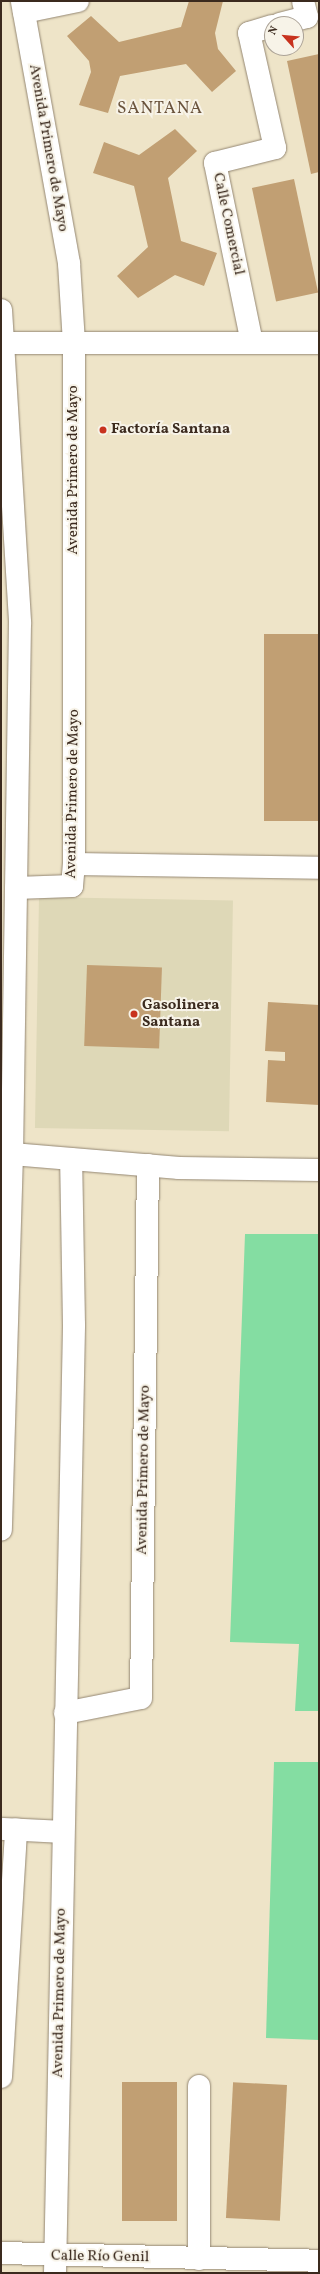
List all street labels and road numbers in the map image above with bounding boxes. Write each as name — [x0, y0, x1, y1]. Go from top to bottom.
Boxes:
street label: Avenida Primero de Mayo — [24, 63, 72, 233]
street label: Calle Comercial — [208, 171, 248, 277]
street label: Avenida Primero de Mayo — [65, 385, 83, 555]
street label: Avenida Primero de Mayo — [63, 709, 83, 879]
street label: Avenida Primero de Mayo — [134, 1385, 154, 1555]
street label: Avenida Primero de Mayo — [50, 1908, 70, 2078]
street label: Calle Río Genil — [51, 2247, 149, 2267]

